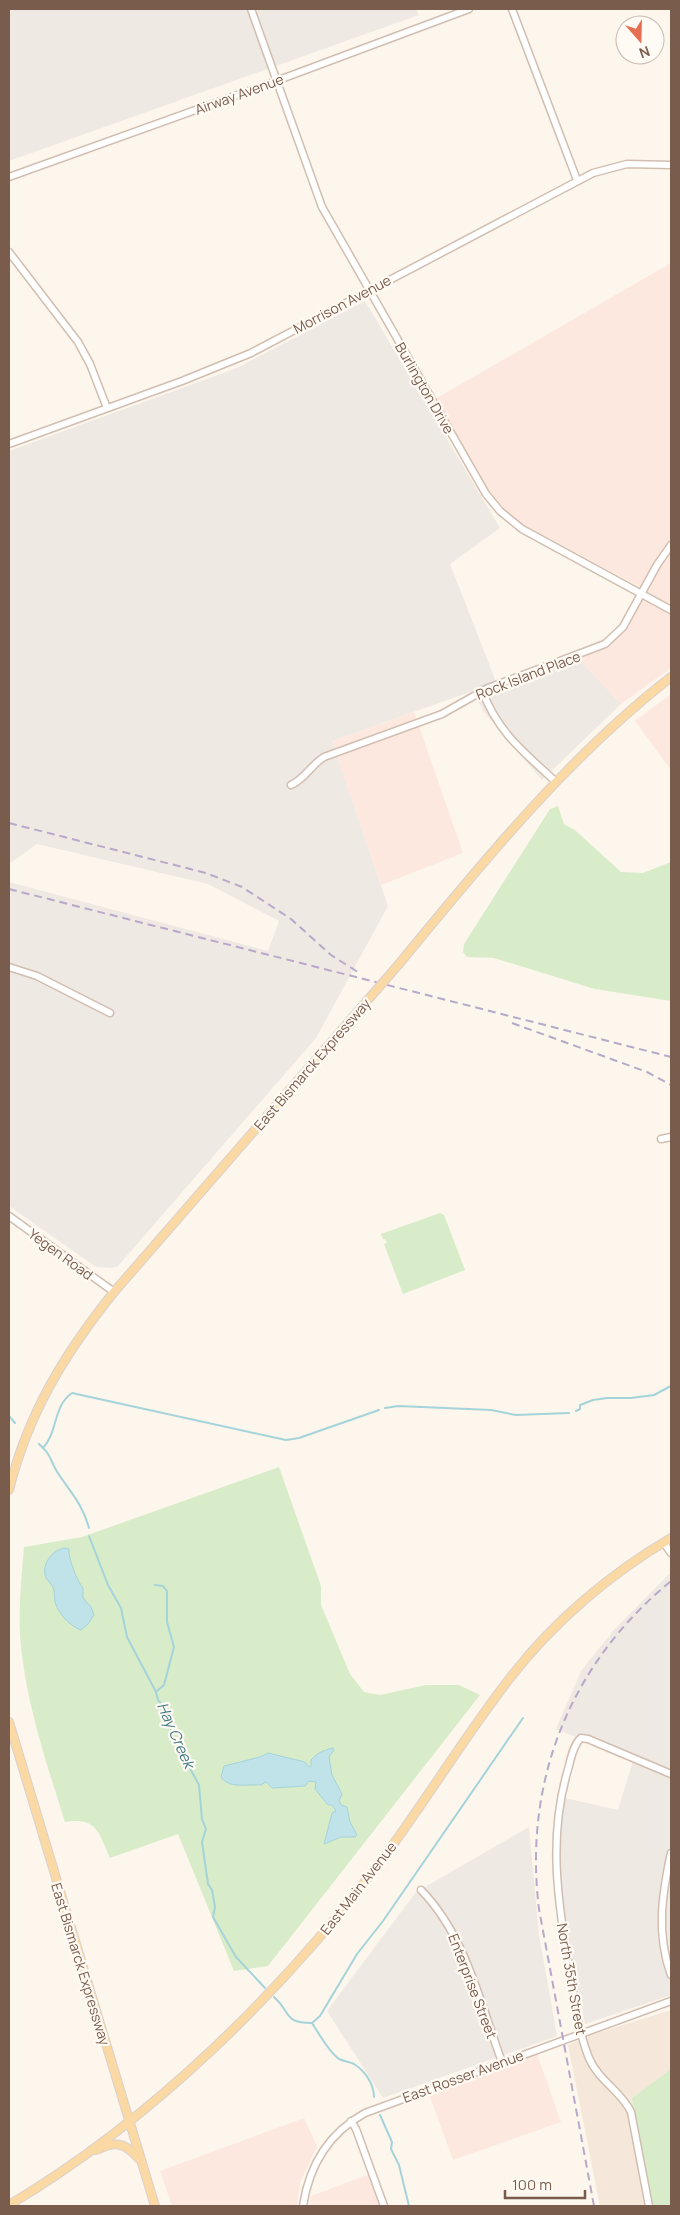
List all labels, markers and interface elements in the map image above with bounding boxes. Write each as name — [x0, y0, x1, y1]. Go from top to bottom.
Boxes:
north arrow — [615, 15, 665, 65]
text: N — [637, 42, 653, 63]
street label: Airway Avenue — [192, 69, 286, 119]
street label: Morrison Avenue — [290, 270, 394, 338]
street label: Burlington Drive — [391, 339, 459, 437]
street label: Rock Island Place — [473, 646, 583, 704]
street label: East Bismarck Expressway — [249, 994, 375, 1134]
street label: Yegen Road — [25, 1224, 97, 1284]
water label: Hay Creek — [152, 1699, 201, 1774]
street label: East Main Avenue — [316, 1837, 400, 1939]
street label: East Bismarck Expressway — [47, 1880, 115, 2048]
street label: North 35th Street — [553, 1922, 591, 2037]
street label: Enterprise Street — [444, 1931, 502, 2042]
street label: East Rosser Avenue — [400, 2045, 526, 2107]
scale bar — [505, 2168, 585, 2200]
text: 100 m — [512, 2174, 552, 2195]

